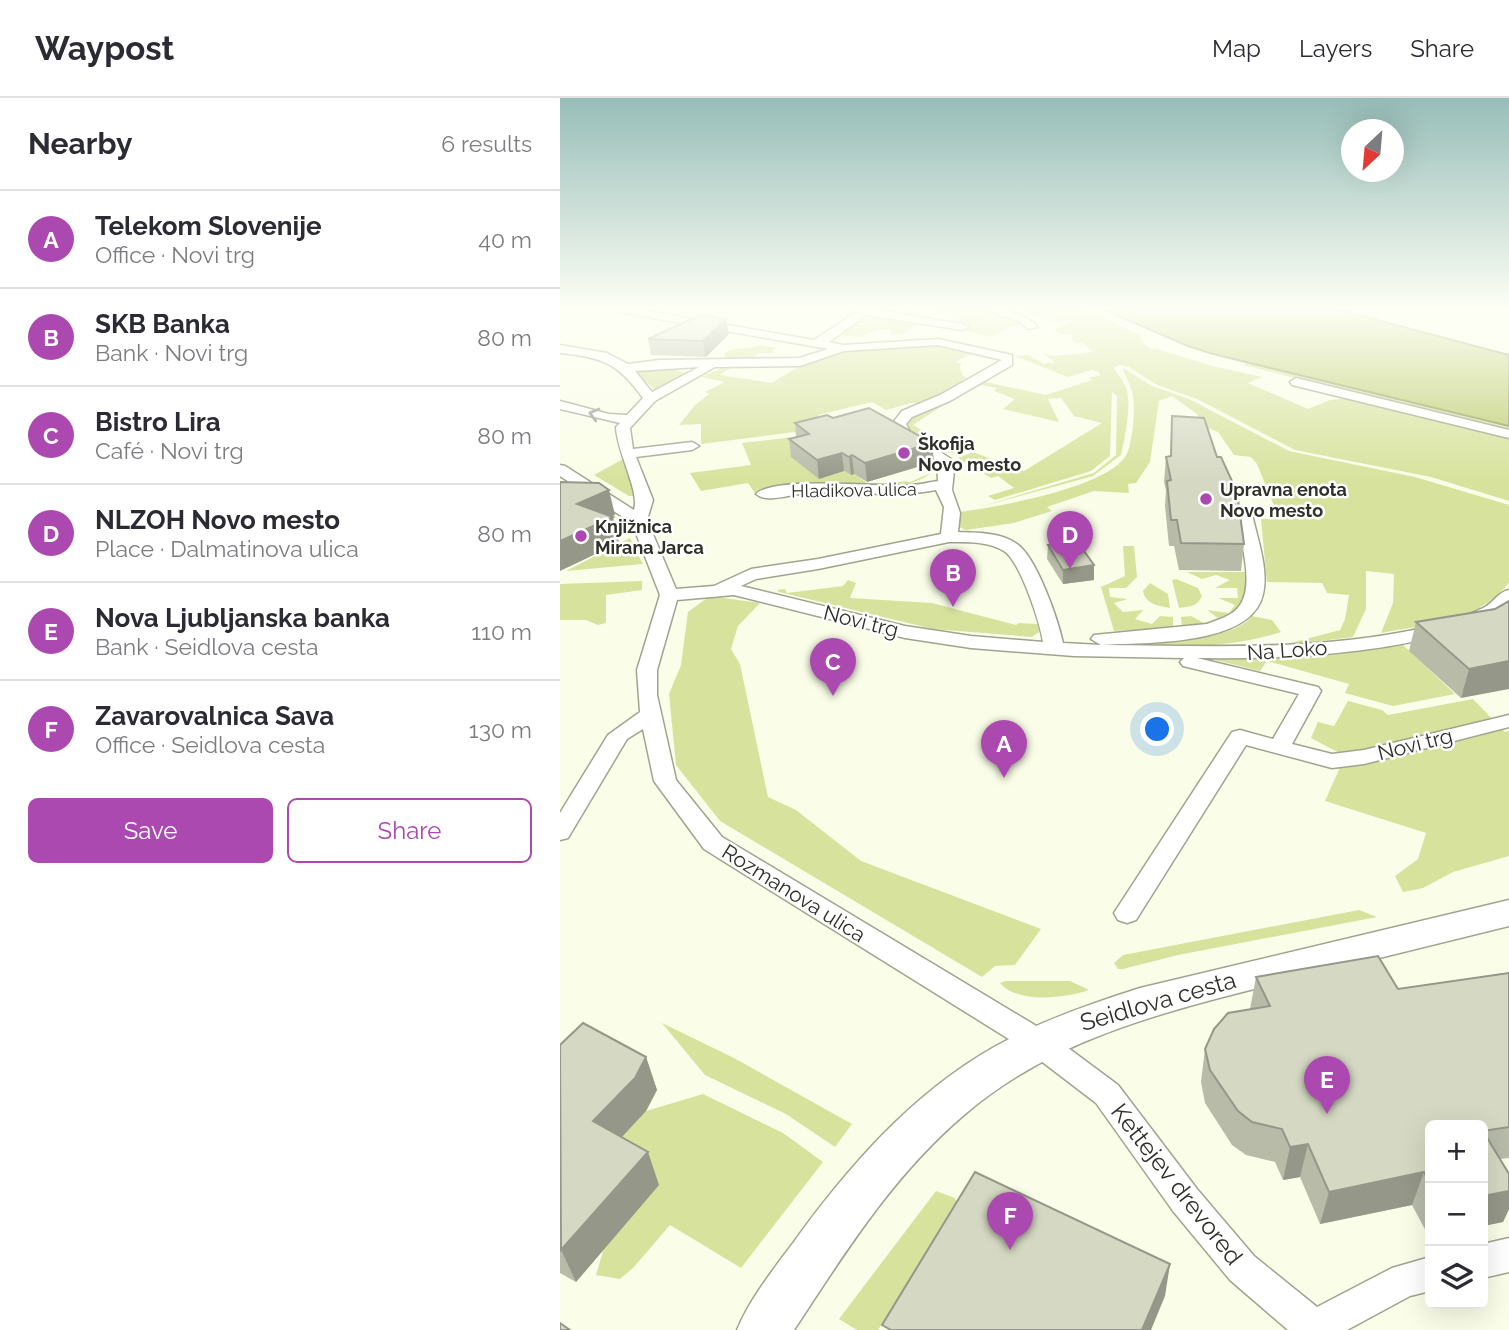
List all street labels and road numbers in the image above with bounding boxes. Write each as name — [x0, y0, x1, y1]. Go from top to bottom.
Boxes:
street label: Hladikova ulica — [791, 478, 917, 502]
street label: Novi trg — [821, 600, 901, 642]
street label: Na Loko — [1246, 635, 1328, 665]
street label: Novi trg — [1375, 723, 1455, 765]
street label: Rozmanova ulica — [718, 839, 870, 947]
street label: Seidlova cesta — [1077, 965, 1239, 1037]
street label: Kettejev drevored — [1105, 1098, 1249, 1270]

